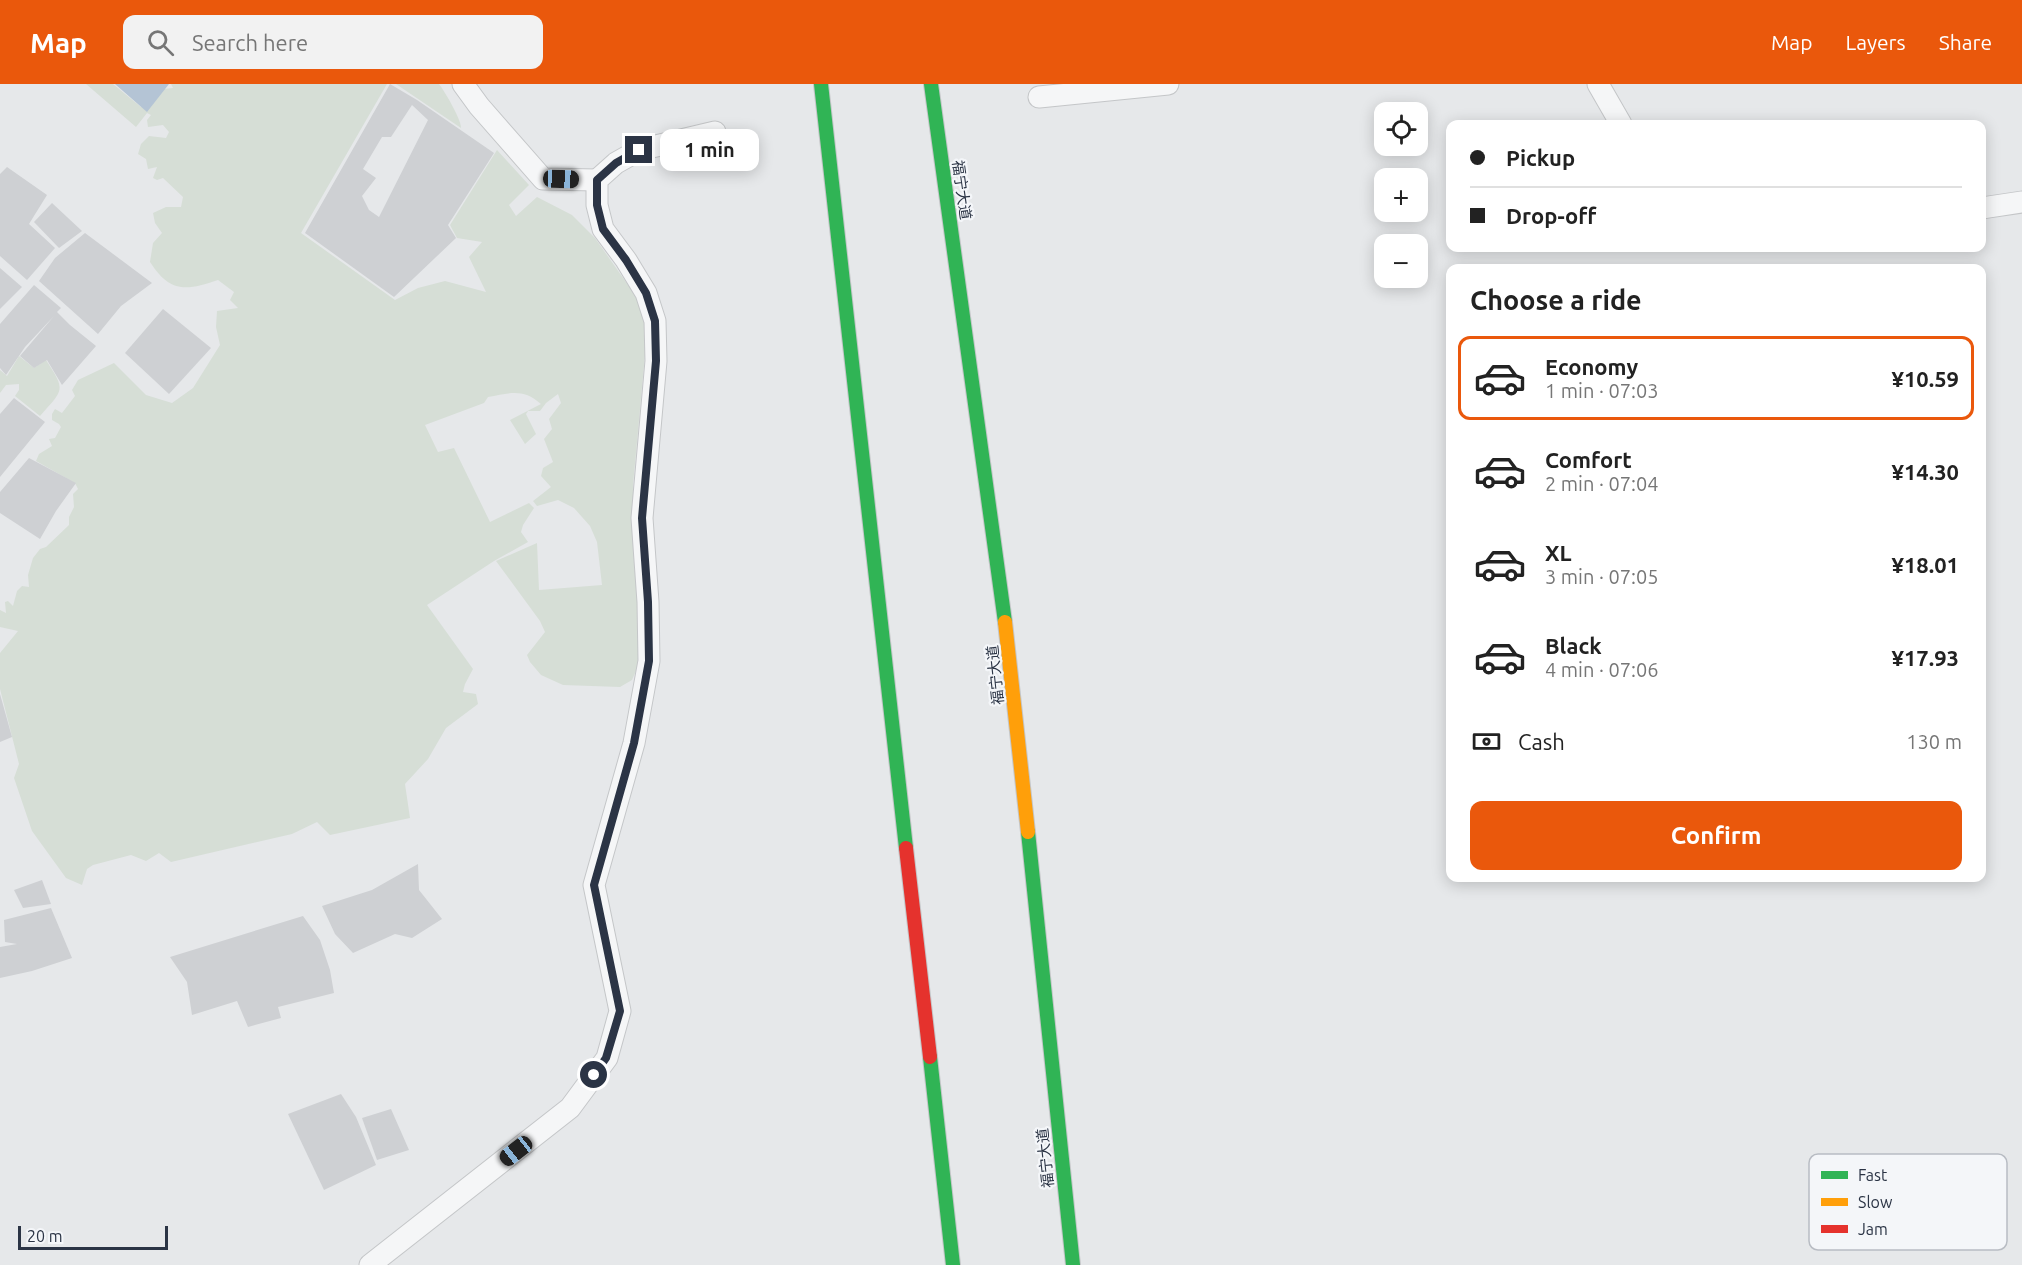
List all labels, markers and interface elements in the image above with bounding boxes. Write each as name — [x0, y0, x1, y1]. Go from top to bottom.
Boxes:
search box — [123, 15, 543, 69]
icon: search — [144, 26, 177, 59]
text: Map — [30, 27, 87, 58]
text: Search here — [192, 30, 308, 55]
text: Map — [1771, 30, 1812, 54]
text: Layers — [1845, 30, 1906, 54]
text: Share — [1939, 30, 1992, 54]
map controls — [1374, 102, 1428, 288]
button: locate — [1374, 102, 1428, 156]
callout: 1 min — [660, 129, 759, 171]
route end — [625, 136, 652, 163]
text: 1 min — [684, 138, 735, 161]
text: Pickup — [1506, 145, 1575, 170]
street label: 福宁大道 — [949, 159, 975, 221]
button: + — [1374, 168, 1428, 222]
car — [543, 169, 579, 189]
text: Drop-off — [1506, 203, 1596, 228]
button: − — [1374, 234, 1428, 288]
text: Choose a ride — [1470, 285, 1642, 315]
icon: car — [1473, 351, 1527, 405]
text: Economy — [1545, 354, 1638, 379]
text: ¥10.59 — [1892, 366, 1959, 391]
text: 1 min · 07:03 — [1545, 379, 1659, 402]
icon: car — [1473, 444, 1527, 498]
text: Comfort — [1545, 447, 1632, 472]
text: ¥14.30 — [1892, 459, 1959, 484]
text: 2 min · 07:04 — [1545, 472, 1659, 495]
icon: car — [1473, 537, 1527, 591]
text: XL — [1545, 540, 1572, 565]
text: ¥18.01 — [1892, 552, 1959, 577]
text: 3 min · 07:05 — [1545, 565, 1659, 588]
icon: car — [1473, 630, 1527, 684]
text: Black — [1545, 633, 1602, 658]
street label: 福宁大道 — [983, 644, 1007, 706]
text: ¥17.93 — [1892, 645, 1959, 670]
text: 4 min · 07:06 — [1545, 658, 1659, 681]
icon: cash — [1470, 725, 1503, 758]
text: Cash — [1518, 729, 1565, 754]
text: 130 m — [1906, 730, 1962, 753]
button: Confirm — [1470, 801, 1962, 870]
route start — [580, 1061, 607, 1088]
street label: 福宁大道 — [1033, 1127, 1057, 1189]
car — [496, 1133, 536, 1169]
legend — [1809, 1154, 2007, 1250]
text: Fast — [1858, 1166, 1888, 1184]
text: Slow — [1858, 1193, 1893, 1211]
text: Jam — [1858, 1220, 1888, 1238]
scale bar — [18, 1223, 168, 1250]
text: 20 m — [27, 1227, 63, 1245]

